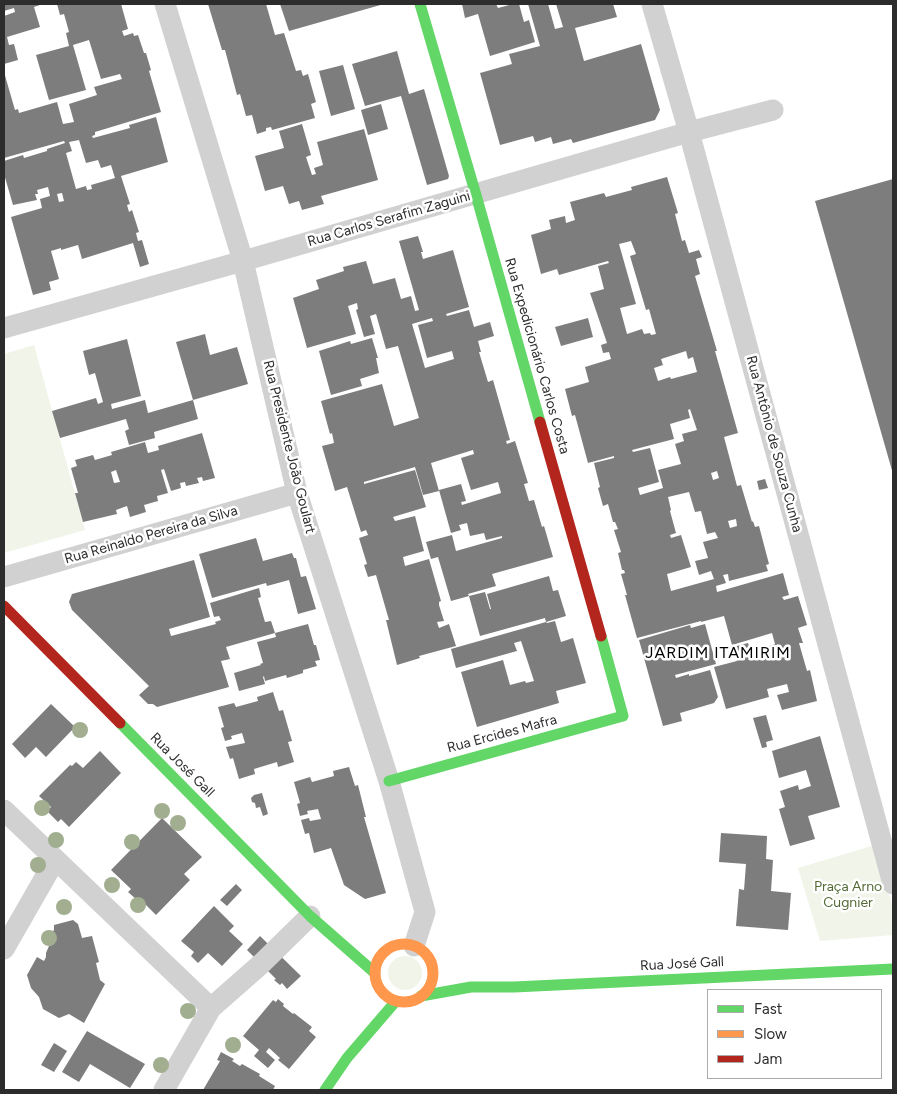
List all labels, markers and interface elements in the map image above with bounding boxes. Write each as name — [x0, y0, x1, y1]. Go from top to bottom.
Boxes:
street label: Rua Carlos Serafim Zaguini — [306, 188, 472, 250]
street label: Rua Expedicionário Carlos Costa — [501, 256, 573, 456]
street label: Rua Antônio de Souza Cunha — [742, 354, 806, 534]
street label: Rua Presidente João Goulart — [259, 358, 319, 536]
street label: Rua Reinaldo Pereira da Silva — [63, 502, 239, 568]
district label: JARDIM ITAMIRIM — [643, 643, 793, 663]
street label: Rua Ercides Mafra — [445, 711, 559, 757]
street label: Rua José Gall — [146, 729, 218, 801]
park label: Praça Arno Cugnier — [814, 879, 882, 912]
street label: Rua José Gall — [640, 953, 724, 975]
legend — [707, 989, 882, 1079]
text: Fast — [754, 1000, 782, 1018]
text: Slow — [754, 1025, 787, 1043]
text: Jam — [754, 1050, 782, 1068]

